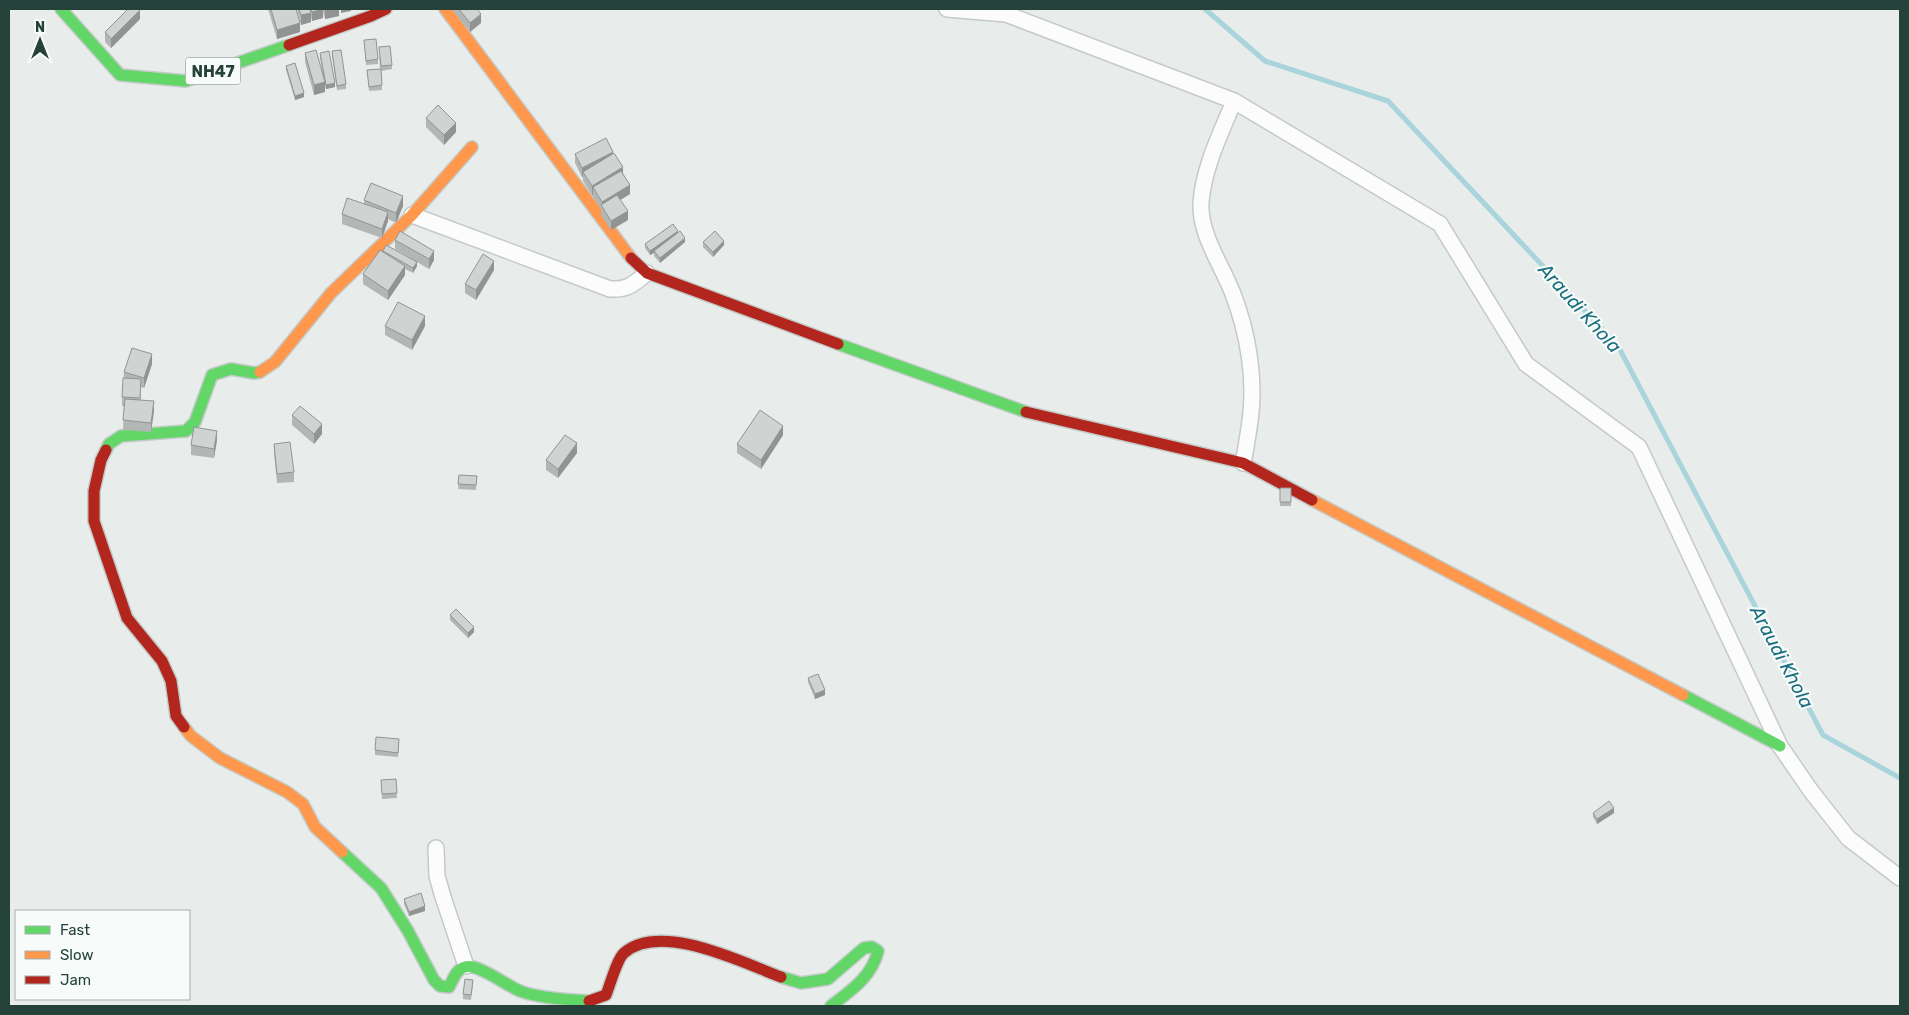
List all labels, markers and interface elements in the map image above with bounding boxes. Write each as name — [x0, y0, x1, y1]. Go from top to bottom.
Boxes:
north arrow — [15, 15, 65, 65]
text: N — [35, 19, 45, 36]
road number: NH47 — [186, 58, 240, 84]
water label: Araudi Khola — [1533, 258, 1626, 358]
water label: Araudi Khola — [1745, 601, 1819, 712]
legend — [15, 910, 190, 1000]
text: Fast — [60, 921, 90, 939]
text: Slow — [60, 946, 93, 964]
text: Jam — [60, 971, 91, 989]

